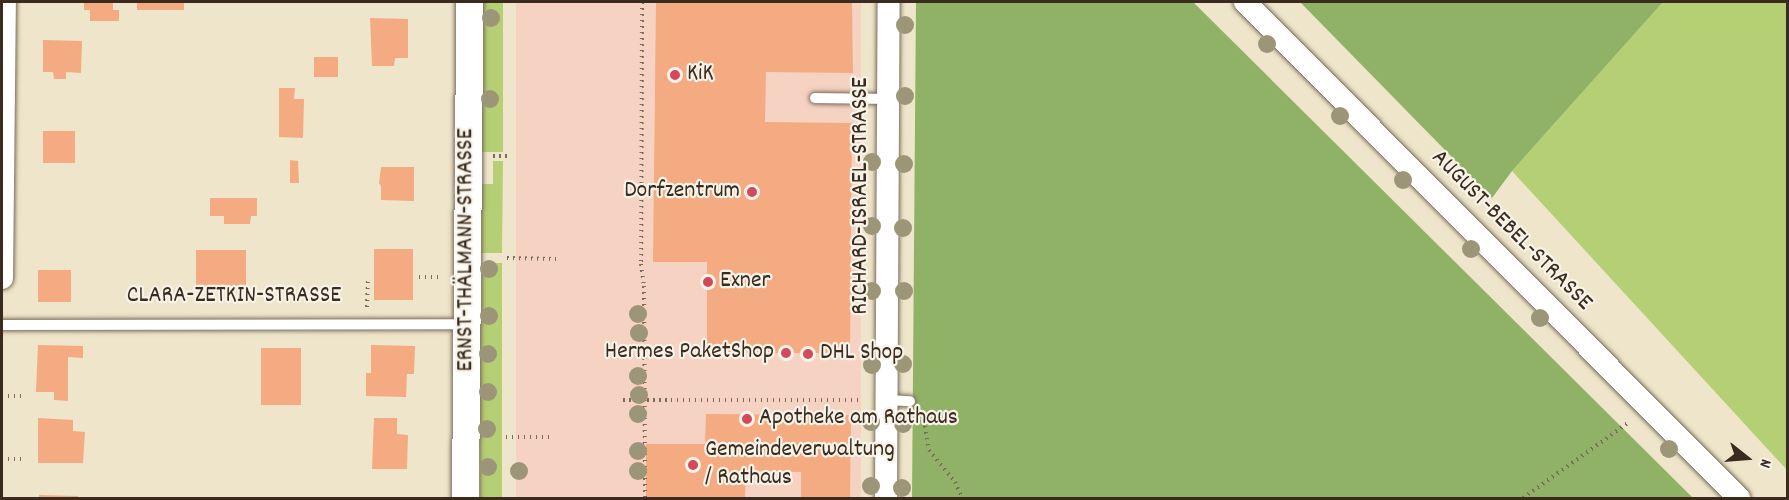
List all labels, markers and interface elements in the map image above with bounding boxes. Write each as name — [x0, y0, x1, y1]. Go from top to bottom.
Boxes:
place label: KiK — [687, 61, 714, 89]
marker: KiK — [668, 68, 682, 82]
street label: RICHARD-ISRAEL-STRASSE — [848, 77, 876, 315]
street label: ERNST-THÄLMANN-STRASSE — [453, 128, 481, 372]
street label: AUGUST-BEBEL-STRASSE — [1424, 144, 1598, 318]
place label: Dorfzentrum — [624, 178, 740, 206]
marker: Dorfzentrum — [745, 185, 759, 199]
place label: Exner — [720, 268, 770, 296]
marker: Exner — [701, 275, 715, 289]
street label: CLARA-ZETKIN-STRASSE — [127, 283, 341, 311]
place label: Hermes PaketShop — [605, 339, 774, 367]
place label: DHL Shop — [820, 340, 903, 368]
marker: Hermes PaketShop — [779, 346, 793, 360]
marker: DHL Shop — [801, 347, 815, 361]
place label: Apotheke am Rathaus — [759, 405, 958, 433]
marker: Apotheke am Rathaus — [740, 412, 754, 426]
north arrow — [1717, 428, 1777, 488]
place label: Gemeindeverwaltung / Rathaus — [705, 437, 895, 493]
text: N — [1753, 456, 1777, 471]
marker: Gemeindeverwaltung / Rathaus — [686, 458, 700, 472]

